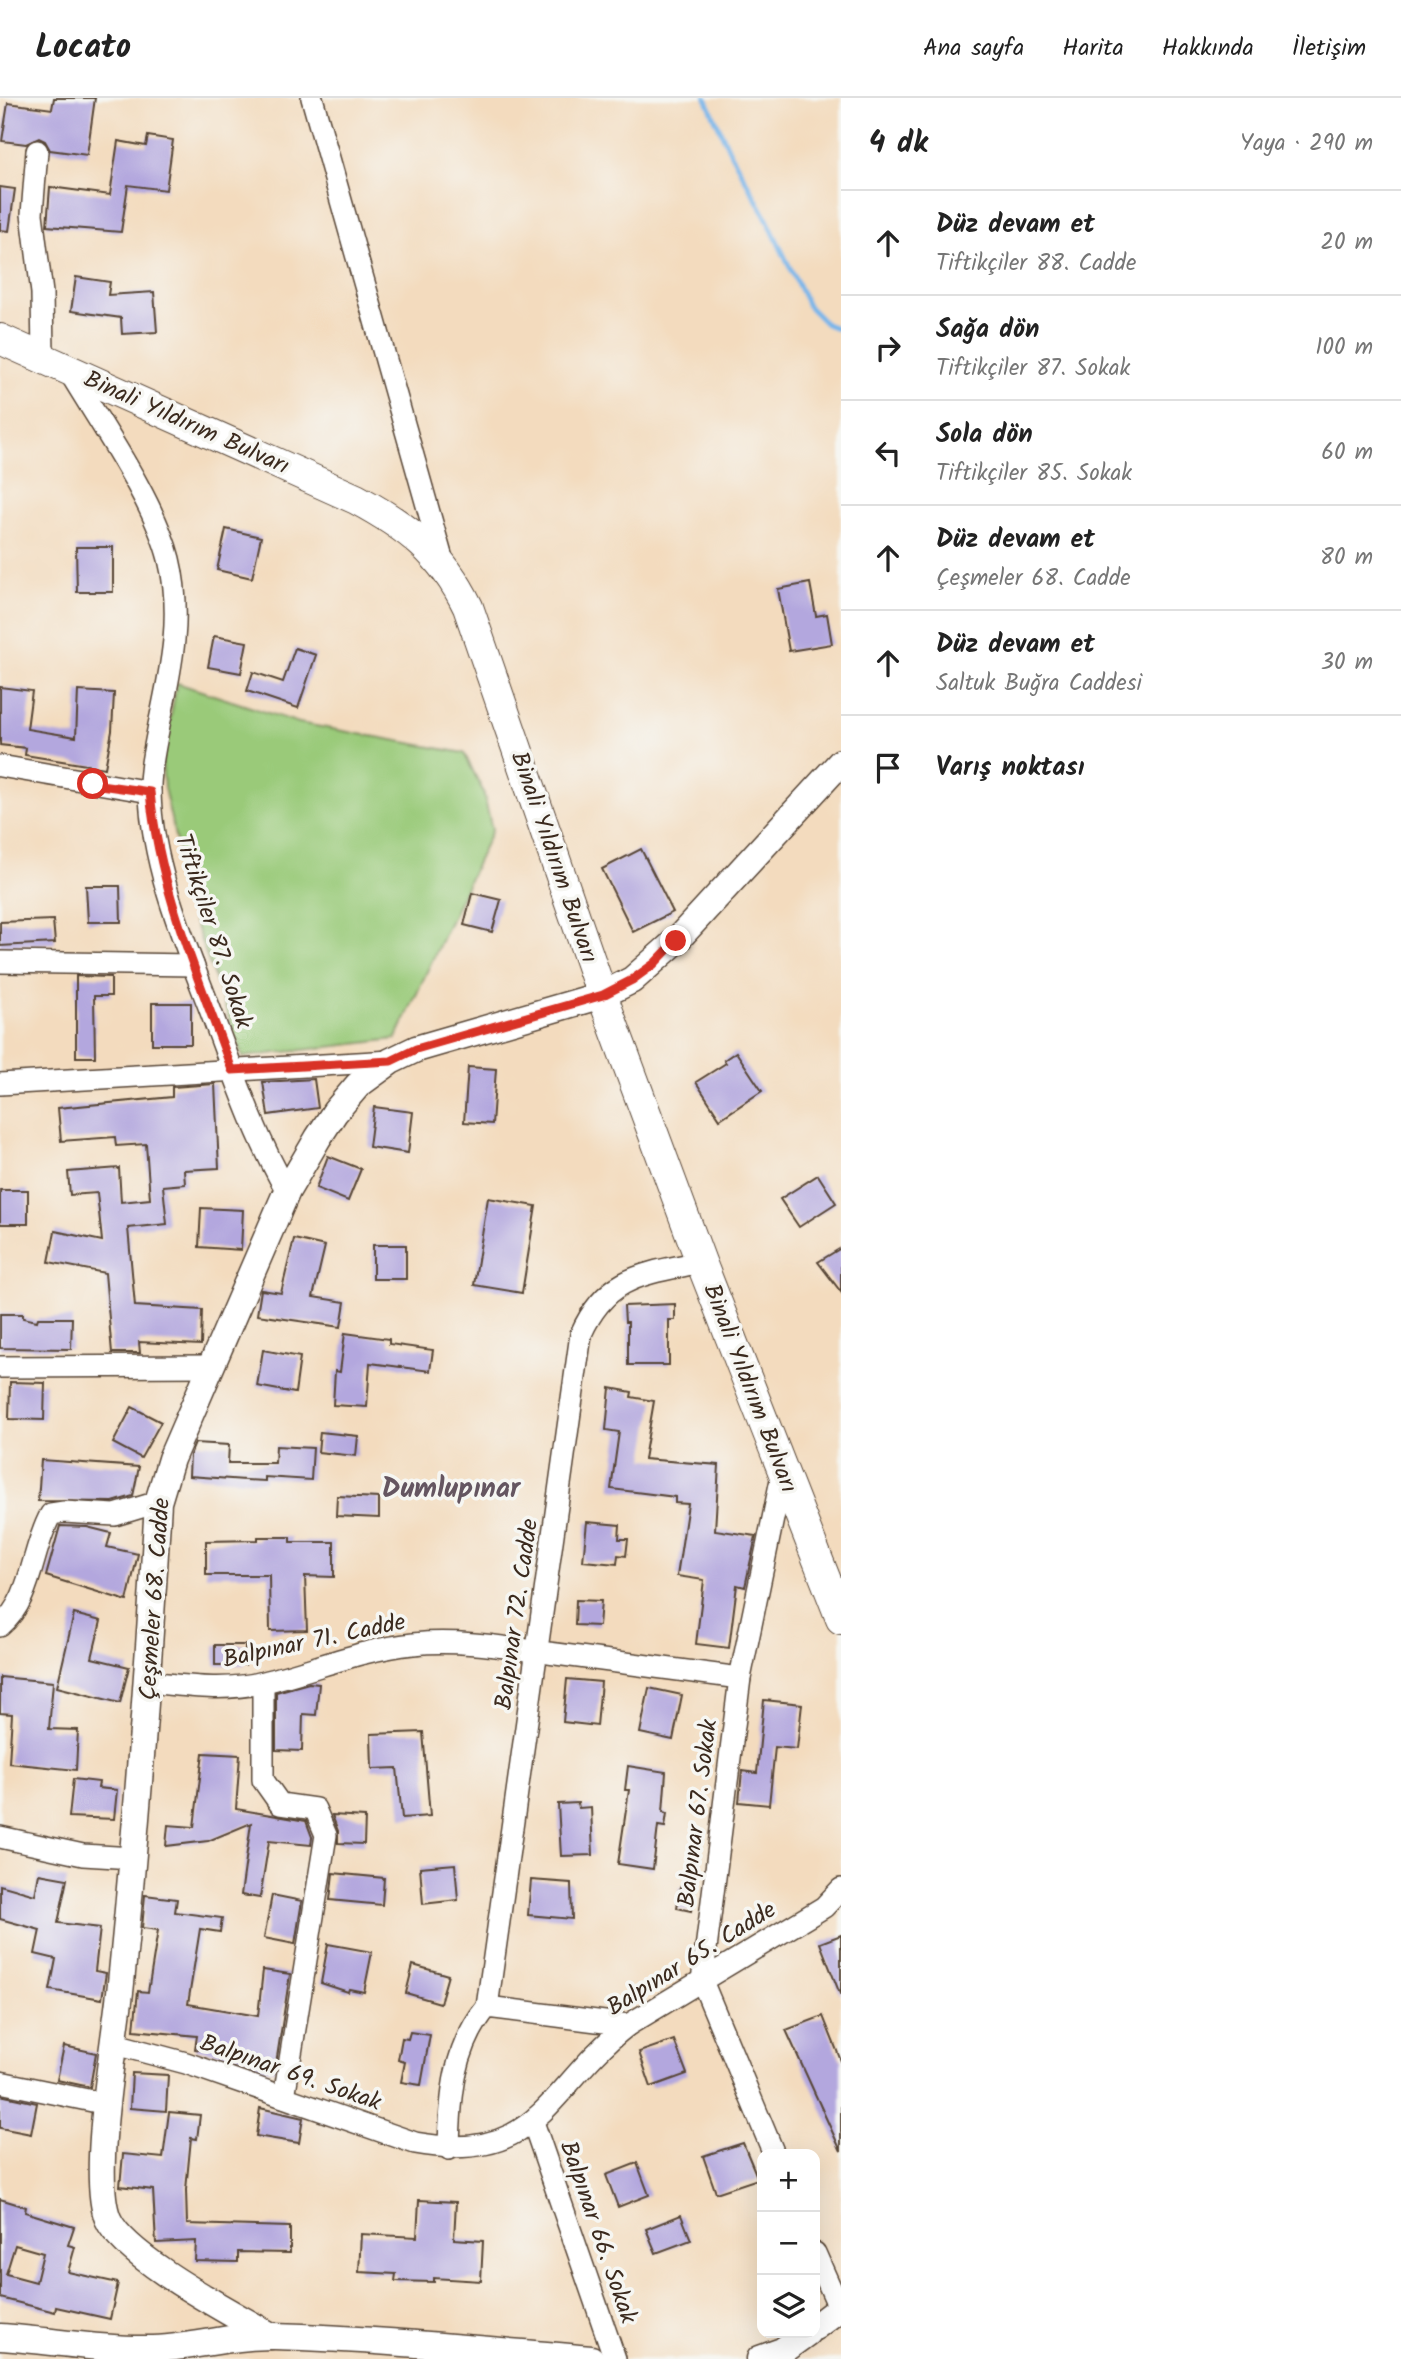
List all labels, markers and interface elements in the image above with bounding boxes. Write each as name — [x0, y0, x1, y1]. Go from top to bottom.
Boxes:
text: Locato — [35, 22, 131, 75]
text: Ana sayfa — [923, 29, 1024, 68]
text: Harita — [1062, 29, 1124, 68]
text: Hakkında — [1162, 29, 1254, 68]
text: İletişim — [1292, 29, 1366, 68]
text: 4 dk — [869, 120, 928, 168]
text: Yaya · 290 m — [1240, 126, 1373, 162]
text: Düz devam et — [936, 204, 1095, 246]
icon: ahead — [869, 224, 907, 262]
text: 20 m — [1321, 225, 1373, 261]
text: Tiftikçiler 88. Cadde — [936, 246, 1136, 282]
text: Sağa dön — [936, 309, 1039, 351]
icon: right — [869, 329, 907, 367]
text: 100 m — [1315, 330, 1373, 366]
text: Tiftikçiler 87. Sokak — [936, 351, 1130, 387]
street label: Binali Yıldırım Bulvarı — [77, 360, 296, 486]
text: Sola dön — [936, 414, 1033, 456]
icon: left — [869, 434, 907, 472]
text: 60 m — [1321, 435, 1373, 471]
text: Tiftikçiler 85. Sokak — [936, 456, 1132, 492]
text: Düz devam et — [936, 519, 1095, 561]
icon: ahead — [869, 539, 907, 577]
text: 80 m — [1320, 540, 1373, 576]
text: Çeşmeler 68. Cadde — [936, 561, 1131, 597]
text: Düz devam et — [936, 624, 1095, 666]
icon: ahead — [869, 644, 907, 682]
text: 30 m — [1321, 645, 1373, 681]
text: Saltuk Buğra Caddesi — [936, 666, 1142, 702]
street label: Binali Yıldırım Bulvarı — [499, 746, 608, 969]
text: Varış noktası — [936, 747, 1084, 789]
icon: arrive — [869, 749, 907, 787]
route start — [77, 768, 108, 799]
street label: Tiftikçiler 87. Sokak — [163, 829, 263, 1035]
route end — [660, 925, 691, 956]
street label: Binali Yıldırım Bulvarı — [692, 1278, 808, 1499]
district label: Dumlupınar — [382, 1467, 522, 1512]
street label: Çeşmeler 68. Cadde — [129, 1496, 182, 1702]
street label: Balpınar 72. Cadde — [485, 1516, 550, 1712]
street label: Balpınar 71. Cadde — [219, 1603, 410, 1680]
street label: Balpınar 67. Sokak — [668, 1716, 729, 1909]
street label: Balpınar 65. Cadde — [599, 1891, 784, 2027]
street label: Balpınar 69. Sokak — [195, 2024, 387, 2123]
street label: Balpınar 66. Sokak — [548, 2136, 647, 2330]
map controls — [757, 2149, 820, 2338]
button: + — [757, 2149, 820, 2212]
button: − — [757, 2212, 820, 2275]
button: layers — [757, 2275, 820, 2338]

